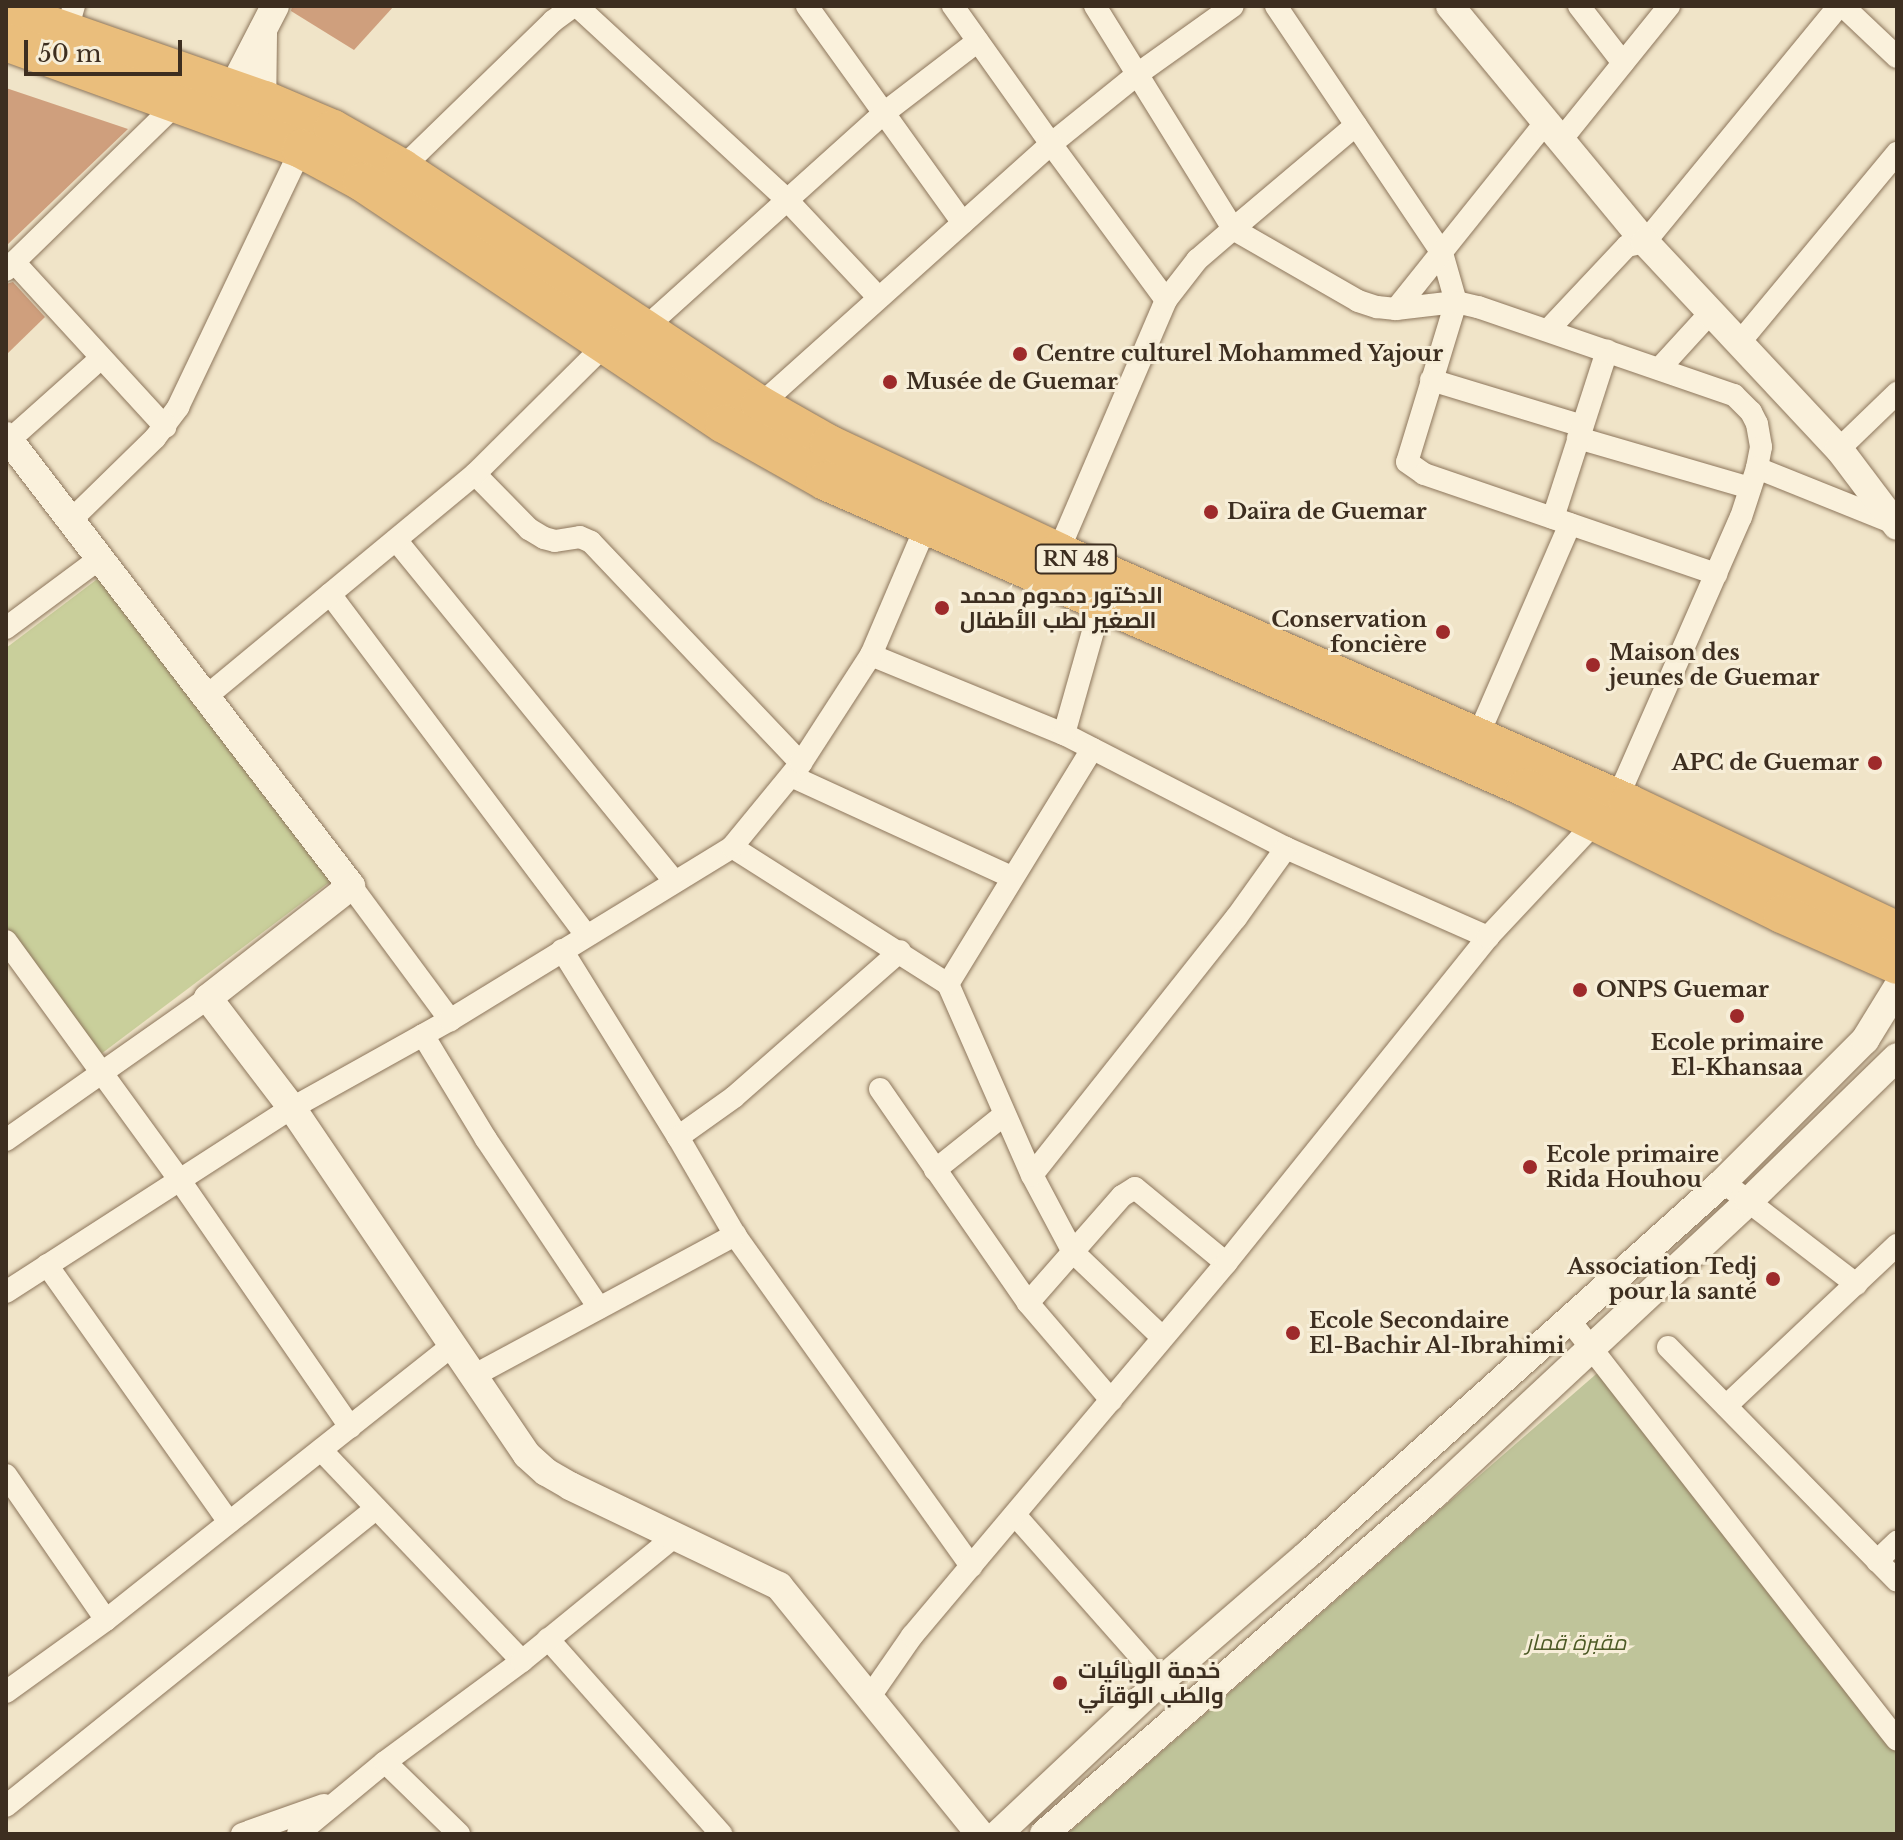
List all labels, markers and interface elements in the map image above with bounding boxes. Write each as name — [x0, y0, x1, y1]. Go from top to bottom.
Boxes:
scale bar — [28, 24, 186, 74]
text: 50 m — [38, 39, 101, 68]
place label: Centre culturel Mohammed Yajour — [1036, 341, 1444, 367]
marker: Centre culturel Mohammed Yajour — [1011, 345, 1029, 363]
place label: Musée de Guemar — [906, 369, 1118, 395]
marker: Musée de Guemar — [881, 373, 899, 391]
place label: Daïra de Guemar — [1227, 499, 1427, 525]
marker: Daïra de Guemar — [1202, 503, 1220, 521]
road number: RN 48 — [1034, 543, 1118, 575]
place label: الدكتور دمدوم محمد الصغير لطب الأطفال — [960, 582, 1163, 634]
marker: الدكتور دمدوم محمد الصغير لطب الأطفال — [931, 597, 953, 619]
place label: Conservation foncière — [1271, 606, 1427, 658]
marker: Conservation foncière — [1434, 623, 1452, 641]
place label: Maison des jeunes de Guemar — [1609, 639, 1819, 690]
marker: Maison des jeunes de Guemar — [1584, 656, 1602, 674]
place label: APC de Guemar — [1672, 750, 1859, 776]
marker: APC de Guemar — [1866, 754, 1884, 772]
place label: ONPS Guemar — [1596, 977, 1769, 1003]
marker: ONPS Guemar — [1571, 981, 1589, 999]
marker: Ecole primaire El-Khansaa — [1728, 1007, 1746, 1025]
place label: Ecole primaire El-Khansaa — [1650, 1029, 1824, 1080]
place label: Ecole primaire Rida Houhou — [1546, 1141, 1719, 1192]
marker: Ecole primaire Rida Houhou — [1521, 1158, 1539, 1176]
place label: Association Tedj pour la santé — [1567, 1253, 1757, 1304]
marker: Association Tedj pour la santé — [1764, 1270, 1782, 1288]
place label: Ecole Secondaire El-Bachir Al-Ibrahimi — [1309, 1307, 1566, 1358]
marker: Ecole Secondaire El-Bachir Al-Ibrahimi — [1284, 1324, 1302, 1342]
park label: مقبرة قمار — [1526, 1630, 1626, 1656]
place label: خدمة الوبائيات والطب الوقائي — [1078, 1657, 1224, 1708]
marker: خدمة الوبائيات والطب الوقائي — [1049, 1672, 1071, 1694]

